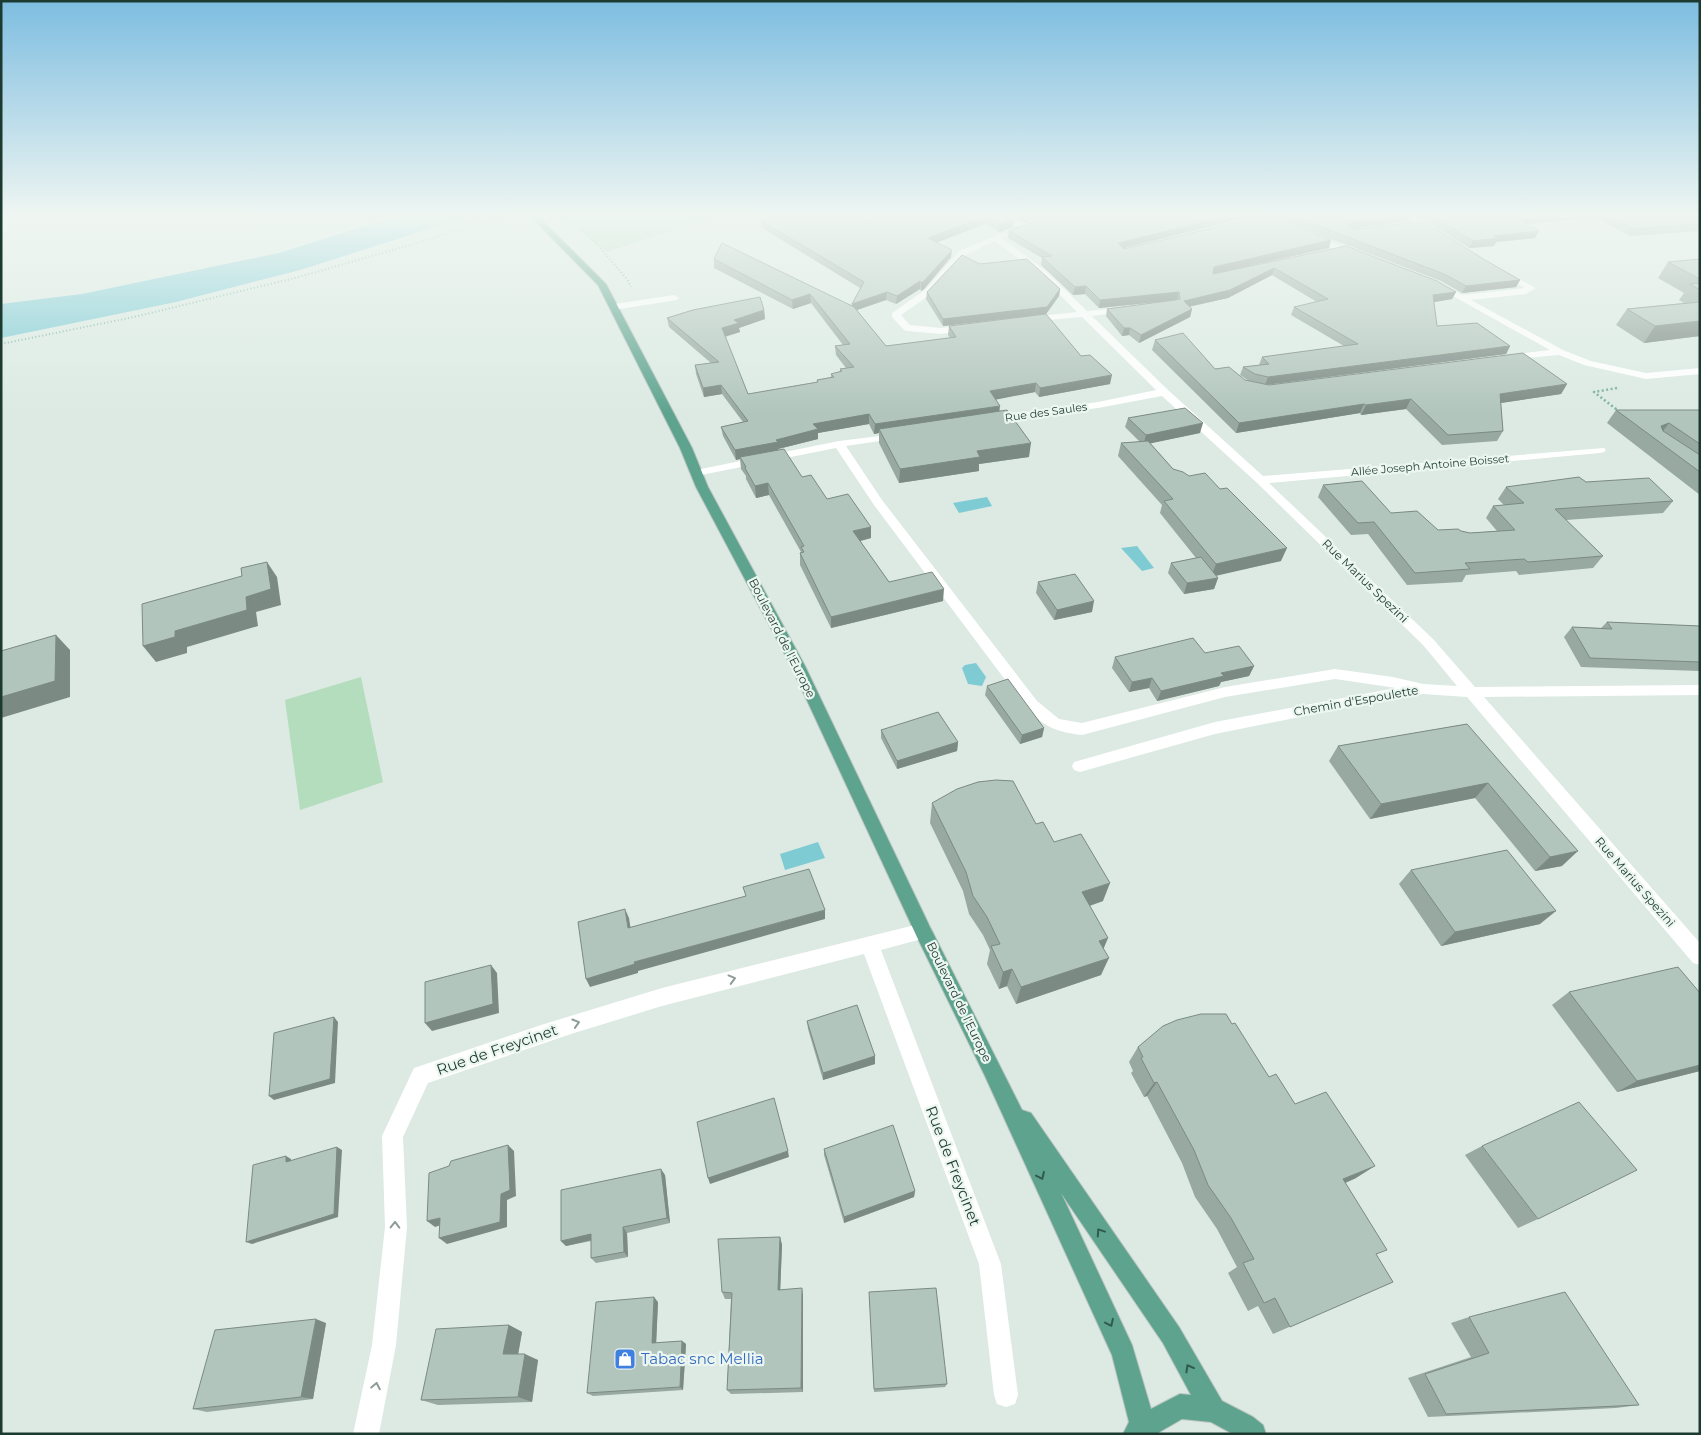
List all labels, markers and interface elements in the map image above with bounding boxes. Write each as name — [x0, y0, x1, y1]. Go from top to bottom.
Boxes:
street label: Rue des Saules — [1004, 399, 1089, 425]
street label: Allée Joseph Antoine Boisset — [1350, 451, 1510, 479]
street label: Rue Marius Spezini — [1319, 536, 1412, 626]
street label: Boulevard de l'Europe — [746, 576, 819, 700]
street label: Chemin d'Espoulette — [1292, 682, 1419, 719]
street label: Rue Marius Spezini — [1592, 834, 1678, 930]
street label: Boulevard de l'Europe — [924, 939, 995, 1064]
one-way arrow — [728, 974, 736, 984]
one-way arrow — [571, 1019, 580, 1029]
street label: Rue de Freycinet — [434, 1020, 560, 1079]
street label: Rue de Freycinet — [922, 1103, 985, 1228]
one-way arrow — [1035, 1170, 1045, 1179]
one-way arrow — [390, 1220, 400, 1228]
one-way arrow — [1097, 1228, 1106, 1238]
one-way arrow — [1103, 1318, 1114, 1327]
shop icon: Tabac snc Mellia — [613, 1347, 637, 1371]
place label: Tabac snc Mellia — [641, 1349, 764, 1368]
one-way arrow — [1185, 1364, 1195, 1373]
one-way arrow — [370, 1381, 380, 1390]

